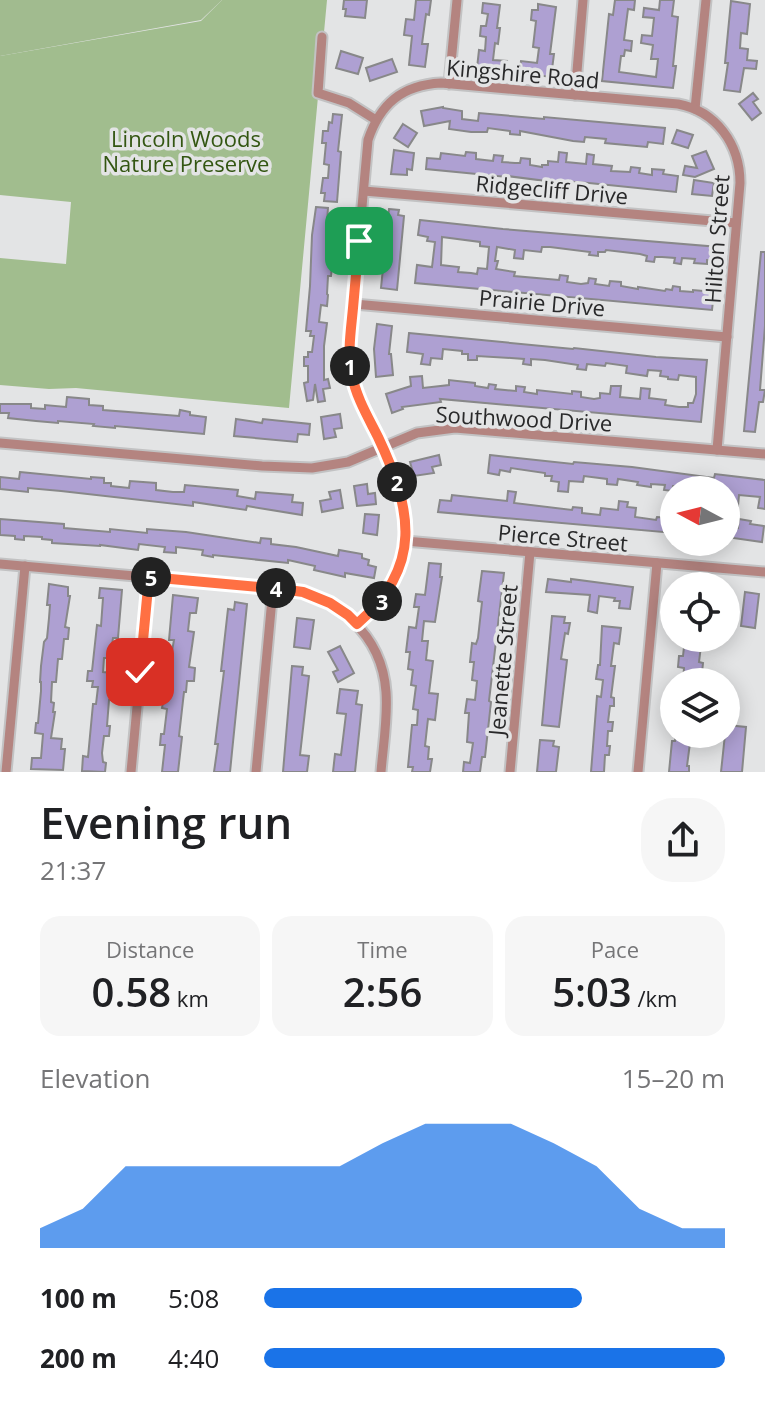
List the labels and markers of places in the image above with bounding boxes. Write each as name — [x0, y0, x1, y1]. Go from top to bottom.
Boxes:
pin — [325, 207, 393, 275]
pin: 1 — [330, 346, 370, 386]
pin: 2 — [377, 462, 417, 502]
pin: 5 — [131, 557, 171, 597]
pin: 4 — [256, 568, 296, 608]
pin: 3 — [362, 581, 402, 621]
pin — [106, 638, 174, 706]

